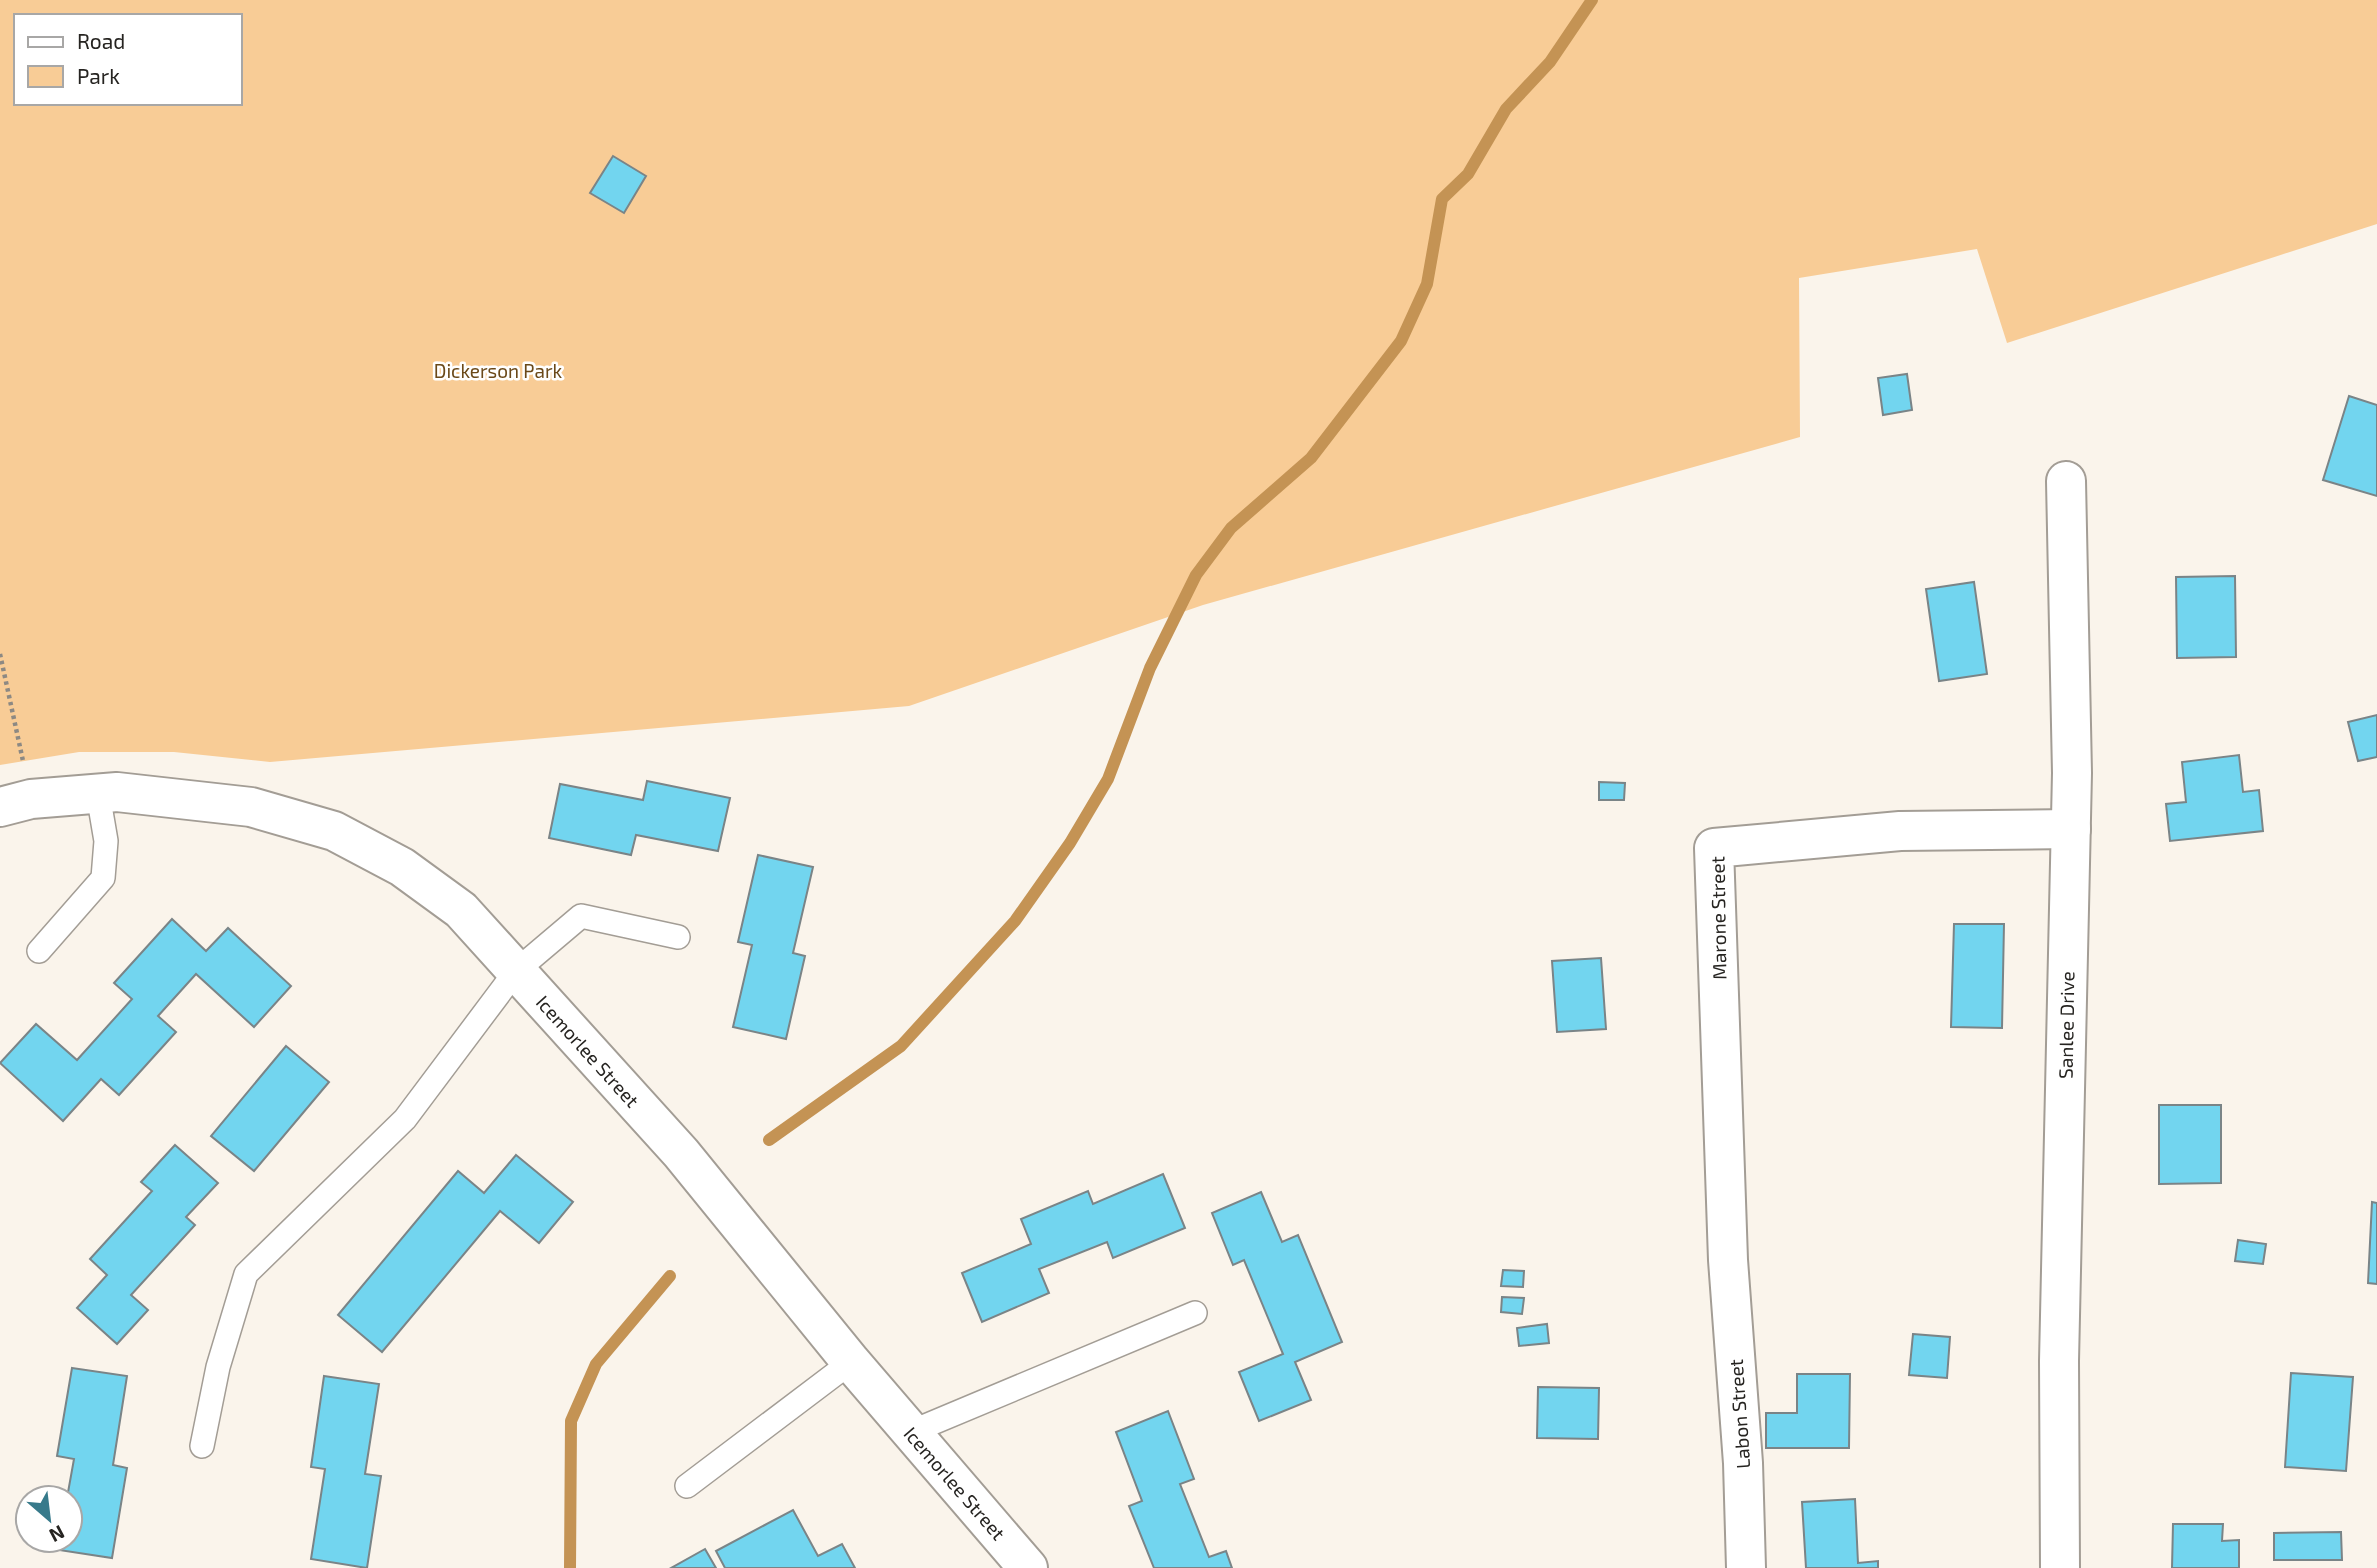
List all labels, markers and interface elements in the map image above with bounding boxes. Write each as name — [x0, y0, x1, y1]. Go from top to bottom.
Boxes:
legend — [14, 14, 242, 105]
text: Road — [77, 28, 125, 53]
text: Park — [77, 63, 120, 88]
park label: Dickerson Park — [434, 359, 563, 382]
street label: Marone Street — [1705, 856, 1731, 980]
street label: Sanlee Drive — [2054, 971, 2078, 1079]
street label: Icemorlee Street — [532, 990, 644, 1112]
street label: Labon Street — [1724, 1358, 1754, 1470]
street label: Icemorlee Street — [900, 1422, 1010, 1544]
north arrow — [14, 1484, 84, 1554]
text: N — [46, 1521, 69, 1548]

